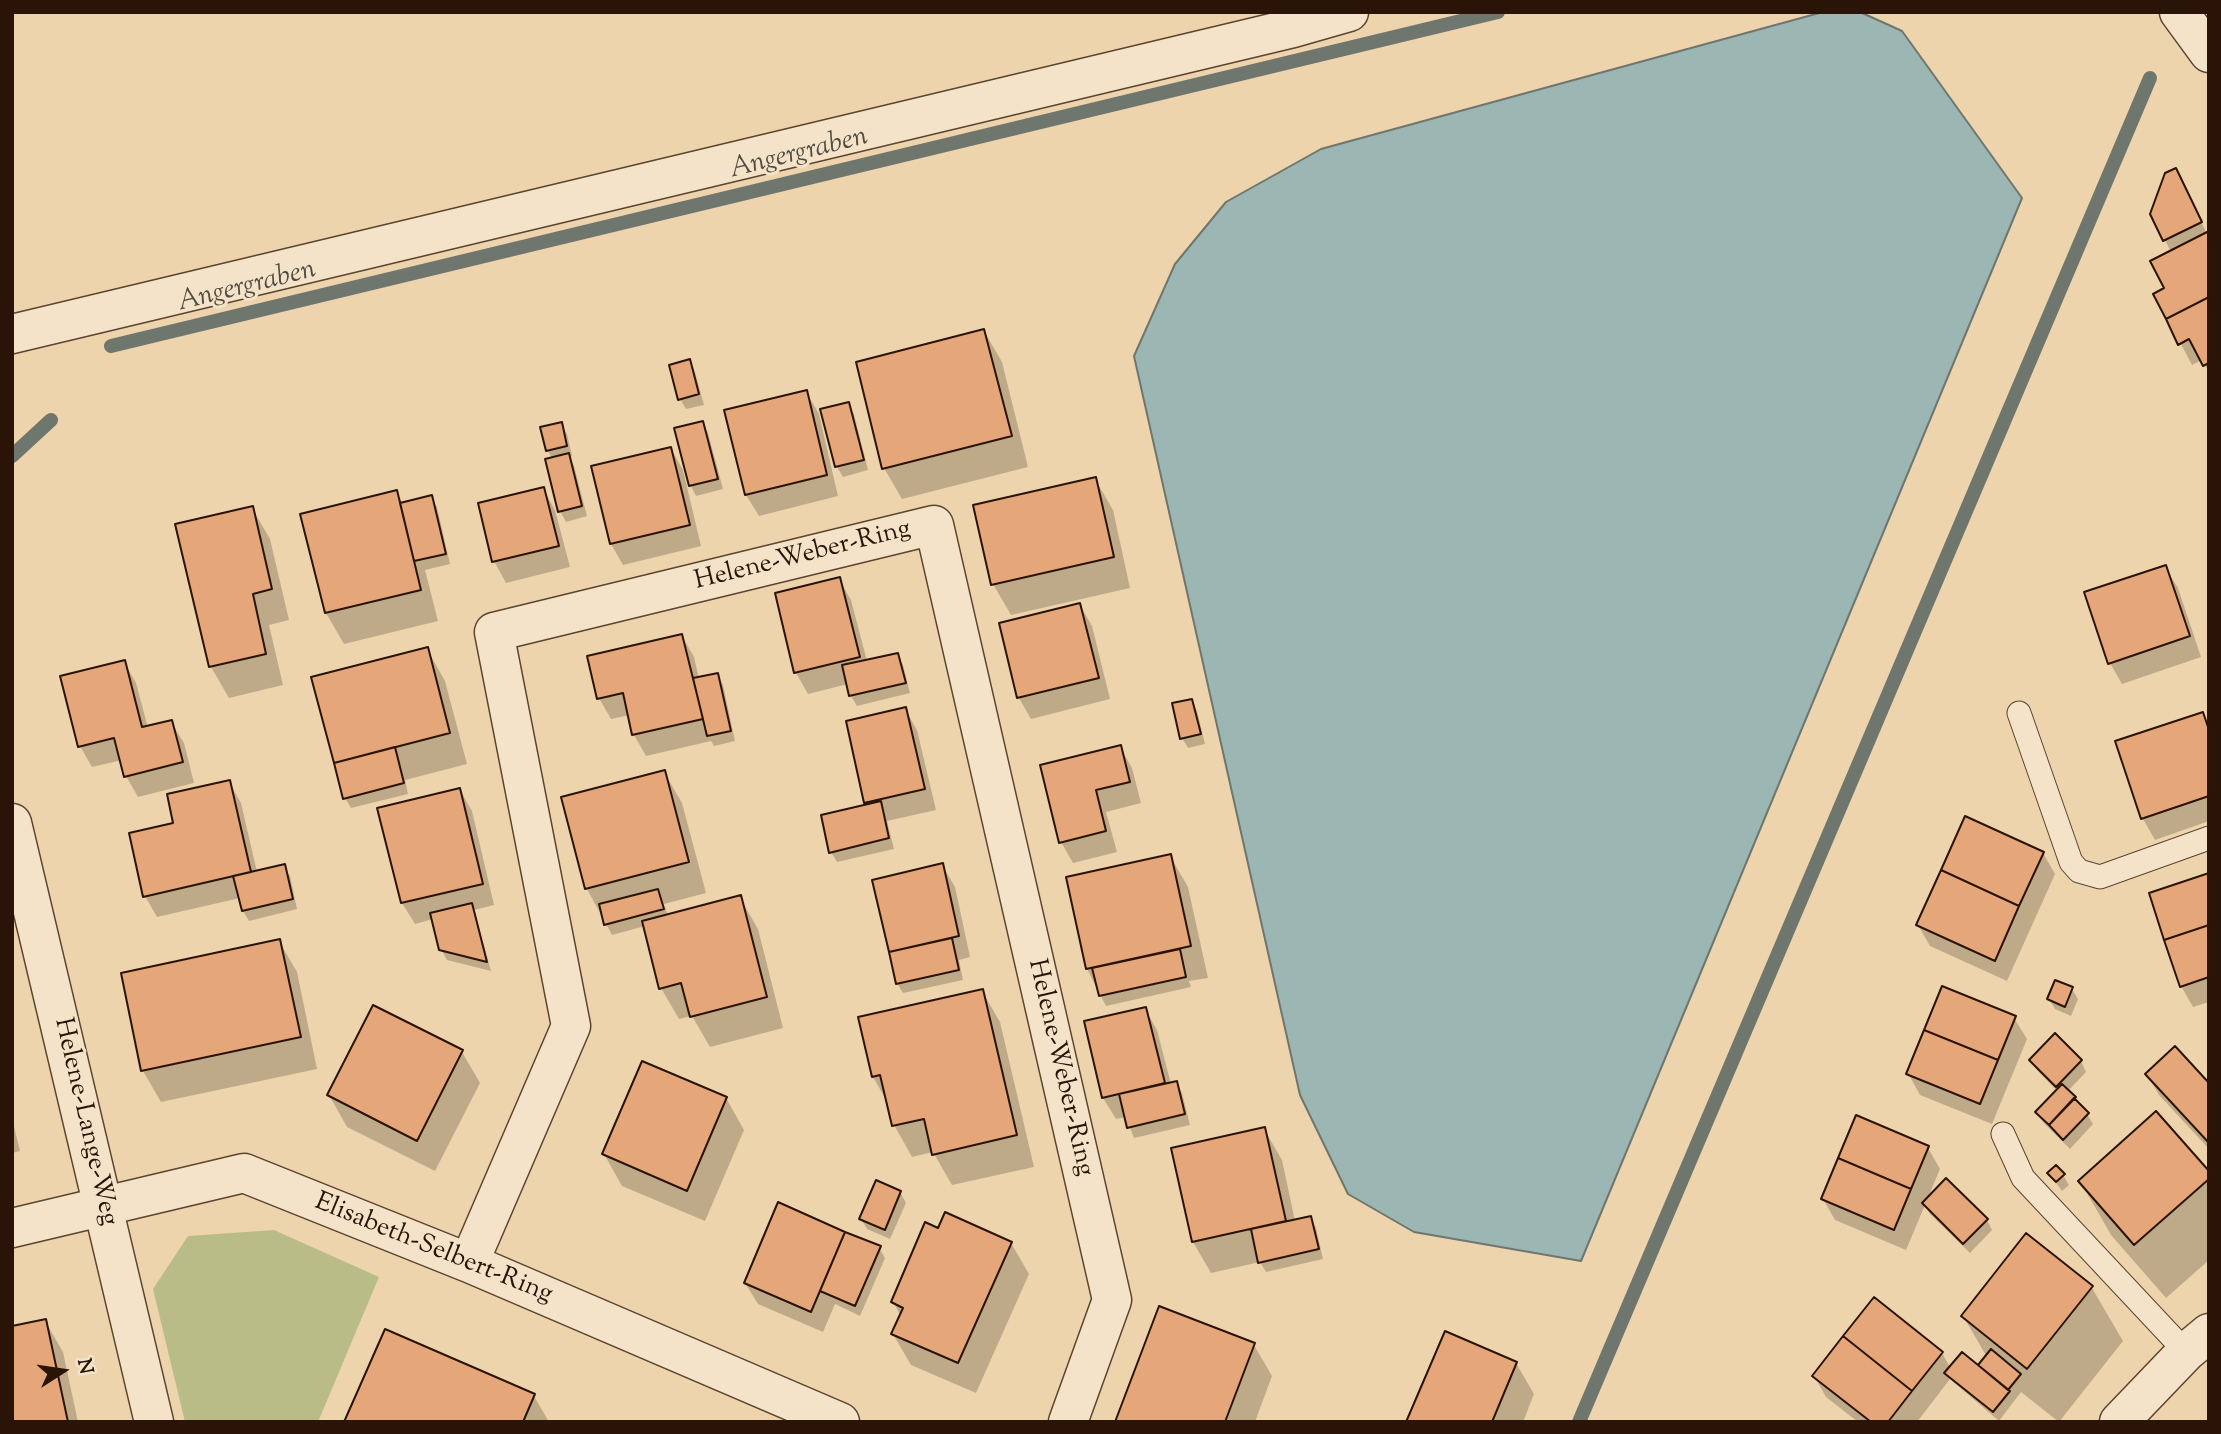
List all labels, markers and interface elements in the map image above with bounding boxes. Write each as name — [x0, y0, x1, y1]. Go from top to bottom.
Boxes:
water label: Angergraben — [726, 122, 872, 188]
water label: Angergraben — [174, 255, 320, 321]
street label: Helene-Weber-Ring — [692, 515, 914, 599]
street label: Helene-Weber-Ring — [1019, 957, 1099, 1179]
street label: Helene-Lange-Weg — [45, 1015, 123, 1229]
street label: Elisabeth-Selbert-Ring — [309, 1188, 557, 1312]
north arrow — [28, 1336, 98, 1406]
text: N — [69, 1356, 99, 1377]

